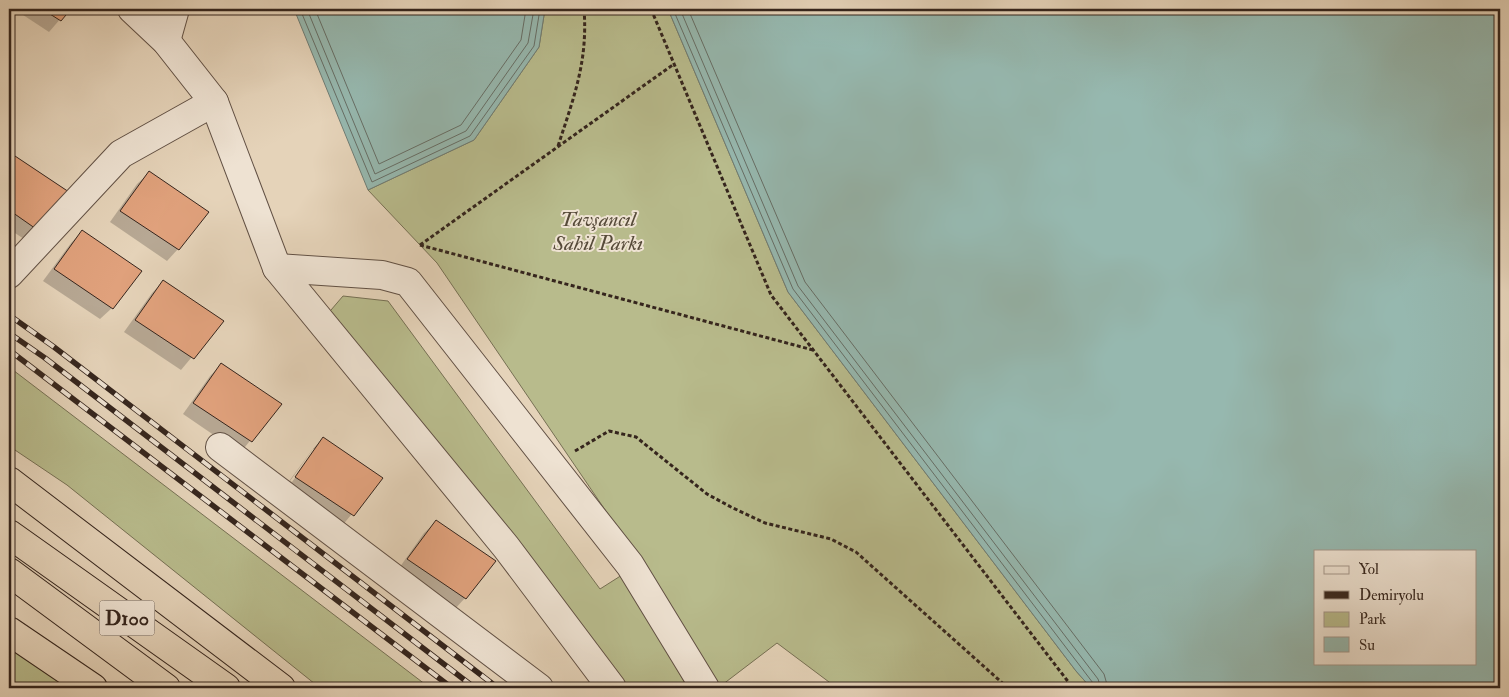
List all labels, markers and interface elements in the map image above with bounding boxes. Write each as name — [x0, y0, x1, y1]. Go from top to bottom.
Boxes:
park label: Tavşancıl Sahil Parkı — [552, 206, 643, 257]
legend — [1314, 550, 1476, 664]
text: Yol — [1359, 560, 1379, 579]
text: Demiryolu — [1359, 586, 1424, 605]
road number: D100 — [100, 600, 154, 636]
text: Park — [1359, 610, 1386, 629]
text: Su — [1359, 636, 1375, 655]

